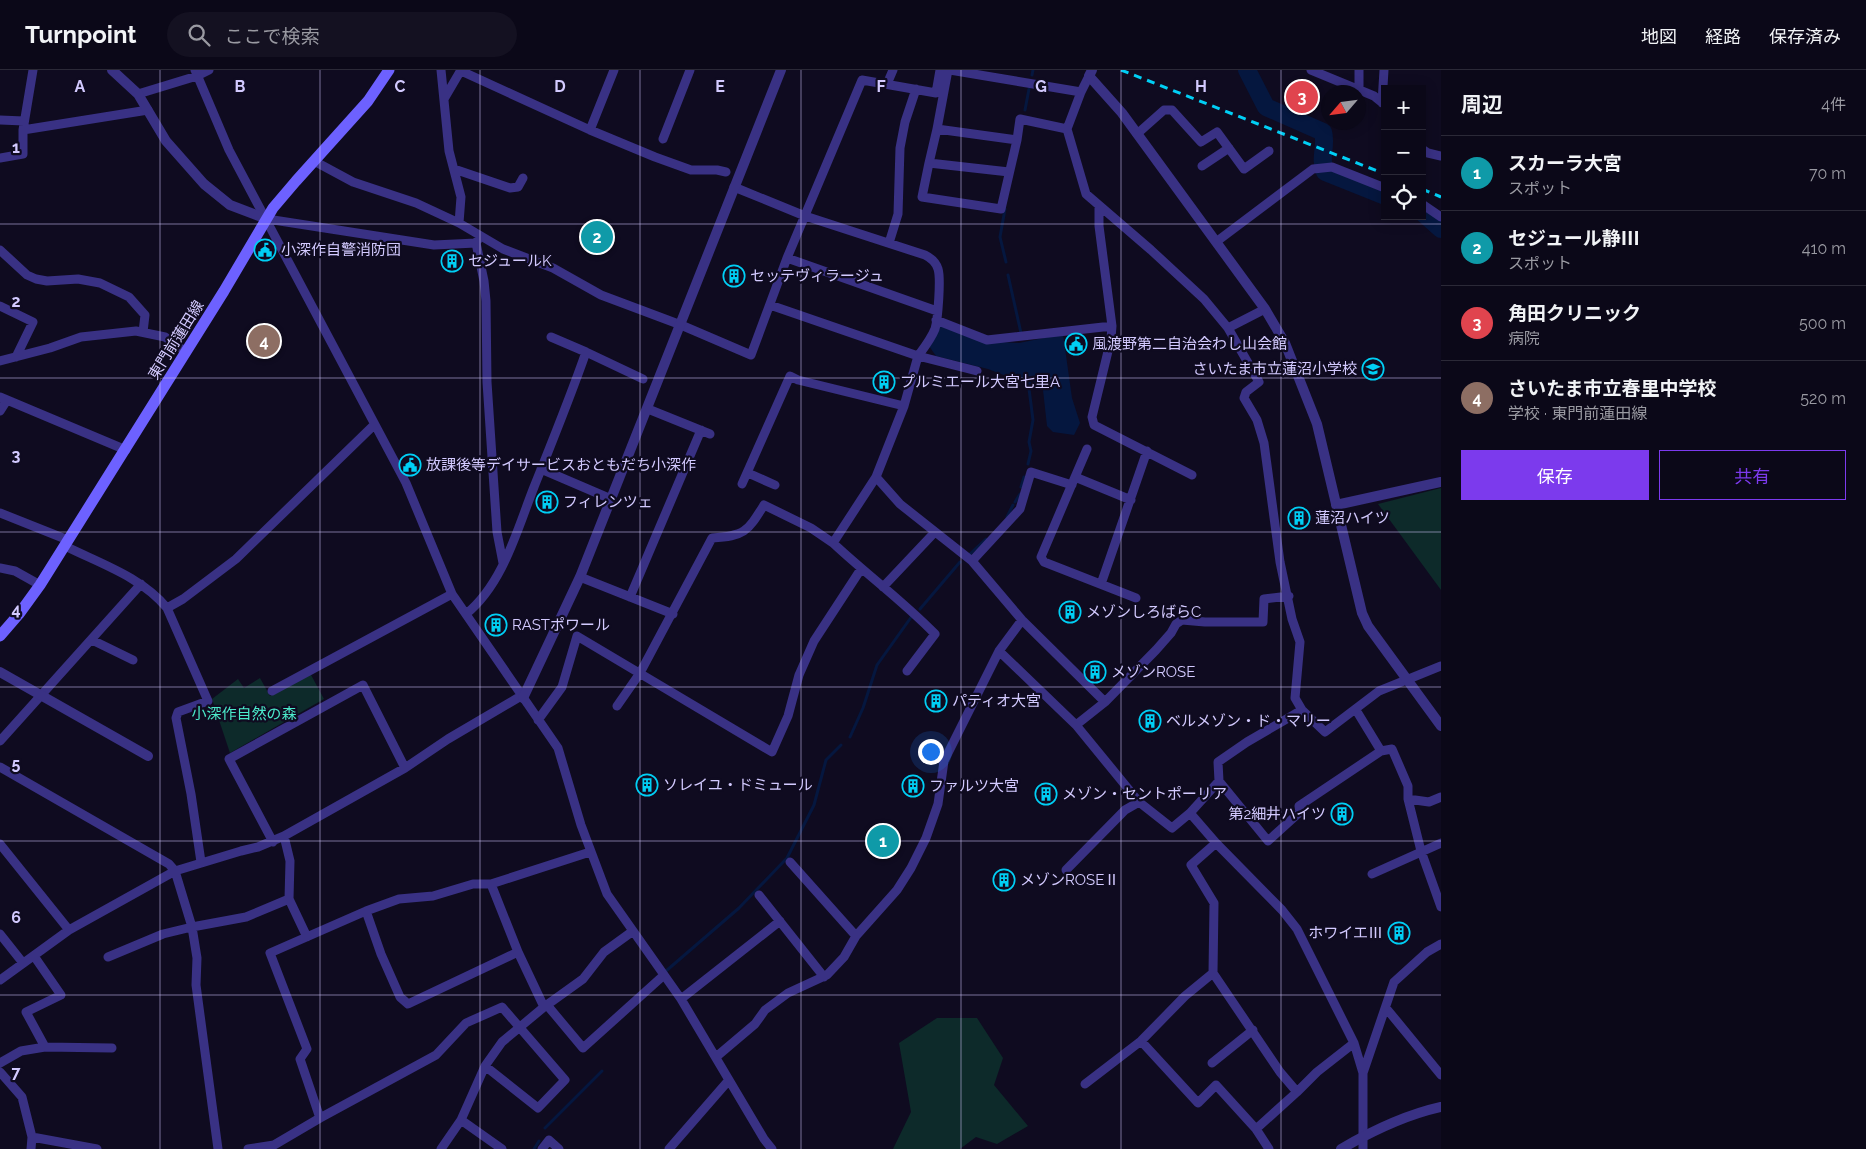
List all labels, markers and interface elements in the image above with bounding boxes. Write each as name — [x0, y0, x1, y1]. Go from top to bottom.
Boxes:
search box — [167, 12, 517, 57]
text: Turnpoint — [25, 20, 137, 49]
icon: search — [185, 21, 213, 49]
text: ここで検索 — [225, 25, 320, 47]
text: 地図 — [1641, 26, 1677, 47]
text: 経路 — [1705, 26, 1741, 47]
text: 保存済み — [1769, 26, 1841, 47]
text: A — [75, 77, 86, 96]
text: B — [235, 77, 246, 96]
text: C — [395, 77, 406, 96]
text: D — [554, 77, 566, 96]
text: E — [715, 77, 725, 96]
text: F — [876, 77, 886, 96]
text: G — [1035, 77, 1047, 96]
text: H — [1195, 77, 1207, 96]
pin: 3 — [1286, 78, 1318, 116]
north arrow — [1321, 85, 1366, 130]
map controls — [1381, 85, 1426, 220]
button: + — [1381, 85, 1426, 130]
text: 周辺 — [1461, 92, 1503, 117]
text: 4件 — [1821, 95, 1846, 114]
button: − — [1381, 130, 1426, 175]
text: 1 — [12, 138, 20, 157]
text: スカーラ大宮 — [1508, 152, 1622, 174]
text: 1 — [1473, 164, 1481, 183]
text: 70 m — [1809, 164, 1846, 183]
button: locate — [1381, 175, 1426, 220]
text: スポット — [1508, 179, 1572, 198]
pin: 2 — [581, 218, 613, 256]
text: セジュール静Ⅲ — [1508, 227, 1640, 249]
public building icon: 小深作自警消防団 — [253, 238, 277, 262]
text: 2 — [1472, 239, 1482, 258]
text: 410 m — [1802, 239, 1846, 258]
place label: 小深作自警消防団 — [281, 241, 401, 259]
building icon: セジュールK — [440, 249, 464, 273]
place label: セジュールK — [468, 252, 552, 270]
text: スポット — [1508, 254, 1572, 273]
building icon: セッテヴィラージュ — [722, 264, 746, 288]
place label: セッテヴィラージュ — [750, 267, 884, 285]
text: 2 — [11, 292, 21, 311]
street label: 東門前蓮田線 — [145, 297, 207, 383]
text: 角田クリニック — [1508, 302, 1641, 324]
text: 3 — [1473, 314, 1481, 333]
text: 500 m — [1799, 314, 1846, 333]
pin: 4 — [248, 322, 280, 360]
text: 病院 — [1508, 329, 1540, 348]
public building icon: 風渡野第二自治会わし山会館 — [1064, 332, 1088, 356]
place label: 風渡野第二自治会わし山会館 — [1092, 335, 1287, 353]
school or university icon: さいたま市立蓮沼小学校 — [1361, 357, 1385, 381]
place label: さいたま市立蓮沼小学校 — [1192, 360, 1357, 378]
building icon: プルミエール大宮七里A — [872, 370, 896, 394]
place label: プルミエール大宮七里A — [900, 373, 1060, 391]
text: さいたま市立春里中学校 — [1508, 377, 1716, 399]
text: 4 — [1472, 389, 1482, 408]
text: 520 m — [1800, 389, 1846, 408]
text: 学校 · 東門前蓮田線 — [1508, 404, 1647, 423]
text: 3 — [12, 446, 21, 465]
button: 保存 — [1461, 450, 1649, 500]
button: 共有 — [1659, 450, 1846, 500]
public building icon: 放課後等デイサービスおともだち小深作 — [398, 453, 422, 477]
place label: 放課後等デイサービスおともだち小深作 — [426, 456, 696, 474]
building icon: フィレンツェ — [535, 490, 559, 514]
place label: フィレンツェ — [563, 493, 653, 511]
building icon: 蓮沼ハイツ — [1287, 506, 1311, 530]
place label: 蓮沼ハイツ — [1315, 509, 1390, 527]
text: 4 — [11, 600, 21, 619]
building icon: メゾンしろばらC — [1058, 600, 1082, 624]
place label: メゾンしろばらC — [1086, 603, 1201, 621]
building icon: RASTポワール — [484, 613, 508, 637]
place label: RASTポワール — [512, 616, 610, 634]
building icon: メゾンROSE — [1083, 660, 1107, 684]
place label: メゾンROSE — [1111, 663, 1195, 681]
building icon: パティオ大宮 — [924, 689, 948, 713]
place label: パティオ大宮 — [952, 692, 1041, 710]
park label: 小深作自然の森 — [191, 705, 297, 723]
building icon: ベルメゾン・ド・マリー — [1138, 709, 1162, 733]
place label: ベルメゾン・ド・マリー — [1166, 712, 1331, 730]
your location — [918, 739, 944, 765]
text: 5 — [12, 754, 21, 773]
building icon: ソレイユ・ドミュール — [635, 773, 659, 797]
building icon: ファルツ大宮 — [901, 774, 925, 798]
place label: ソレイユ・ドミュール — [663, 776, 813, 794]
place label: ファルツ大宮 — [929, 777, 1019, 795]
building icon: メゾン・セントポーリア — [1034, 782, 1058, 806]
place label: メゾン・セントポーリア — [1062, 785, 1227, 803]
building icon: 第2細井ハイツ — [1330, 802, 1354, 826]
place label: 第2細井ハイツ — [1228, 805, 1326, 823]
pin: 1 — [867, 822, 899, 860]
building icon: メゾンROSEⅡ — [992, 868, 1016, 892]
place label: メゾンROSEⅡ — [1020, 871, 1119, 889]
text: 6 — [11, 908, 21, 927]
building icon: ホワイエⅢ — [1387, 921, 1411, 945]
place label: ホワイエⅢ — [1308, 924, 1383, 942]
text: 7 — [12, 1063, 21, 1082]

